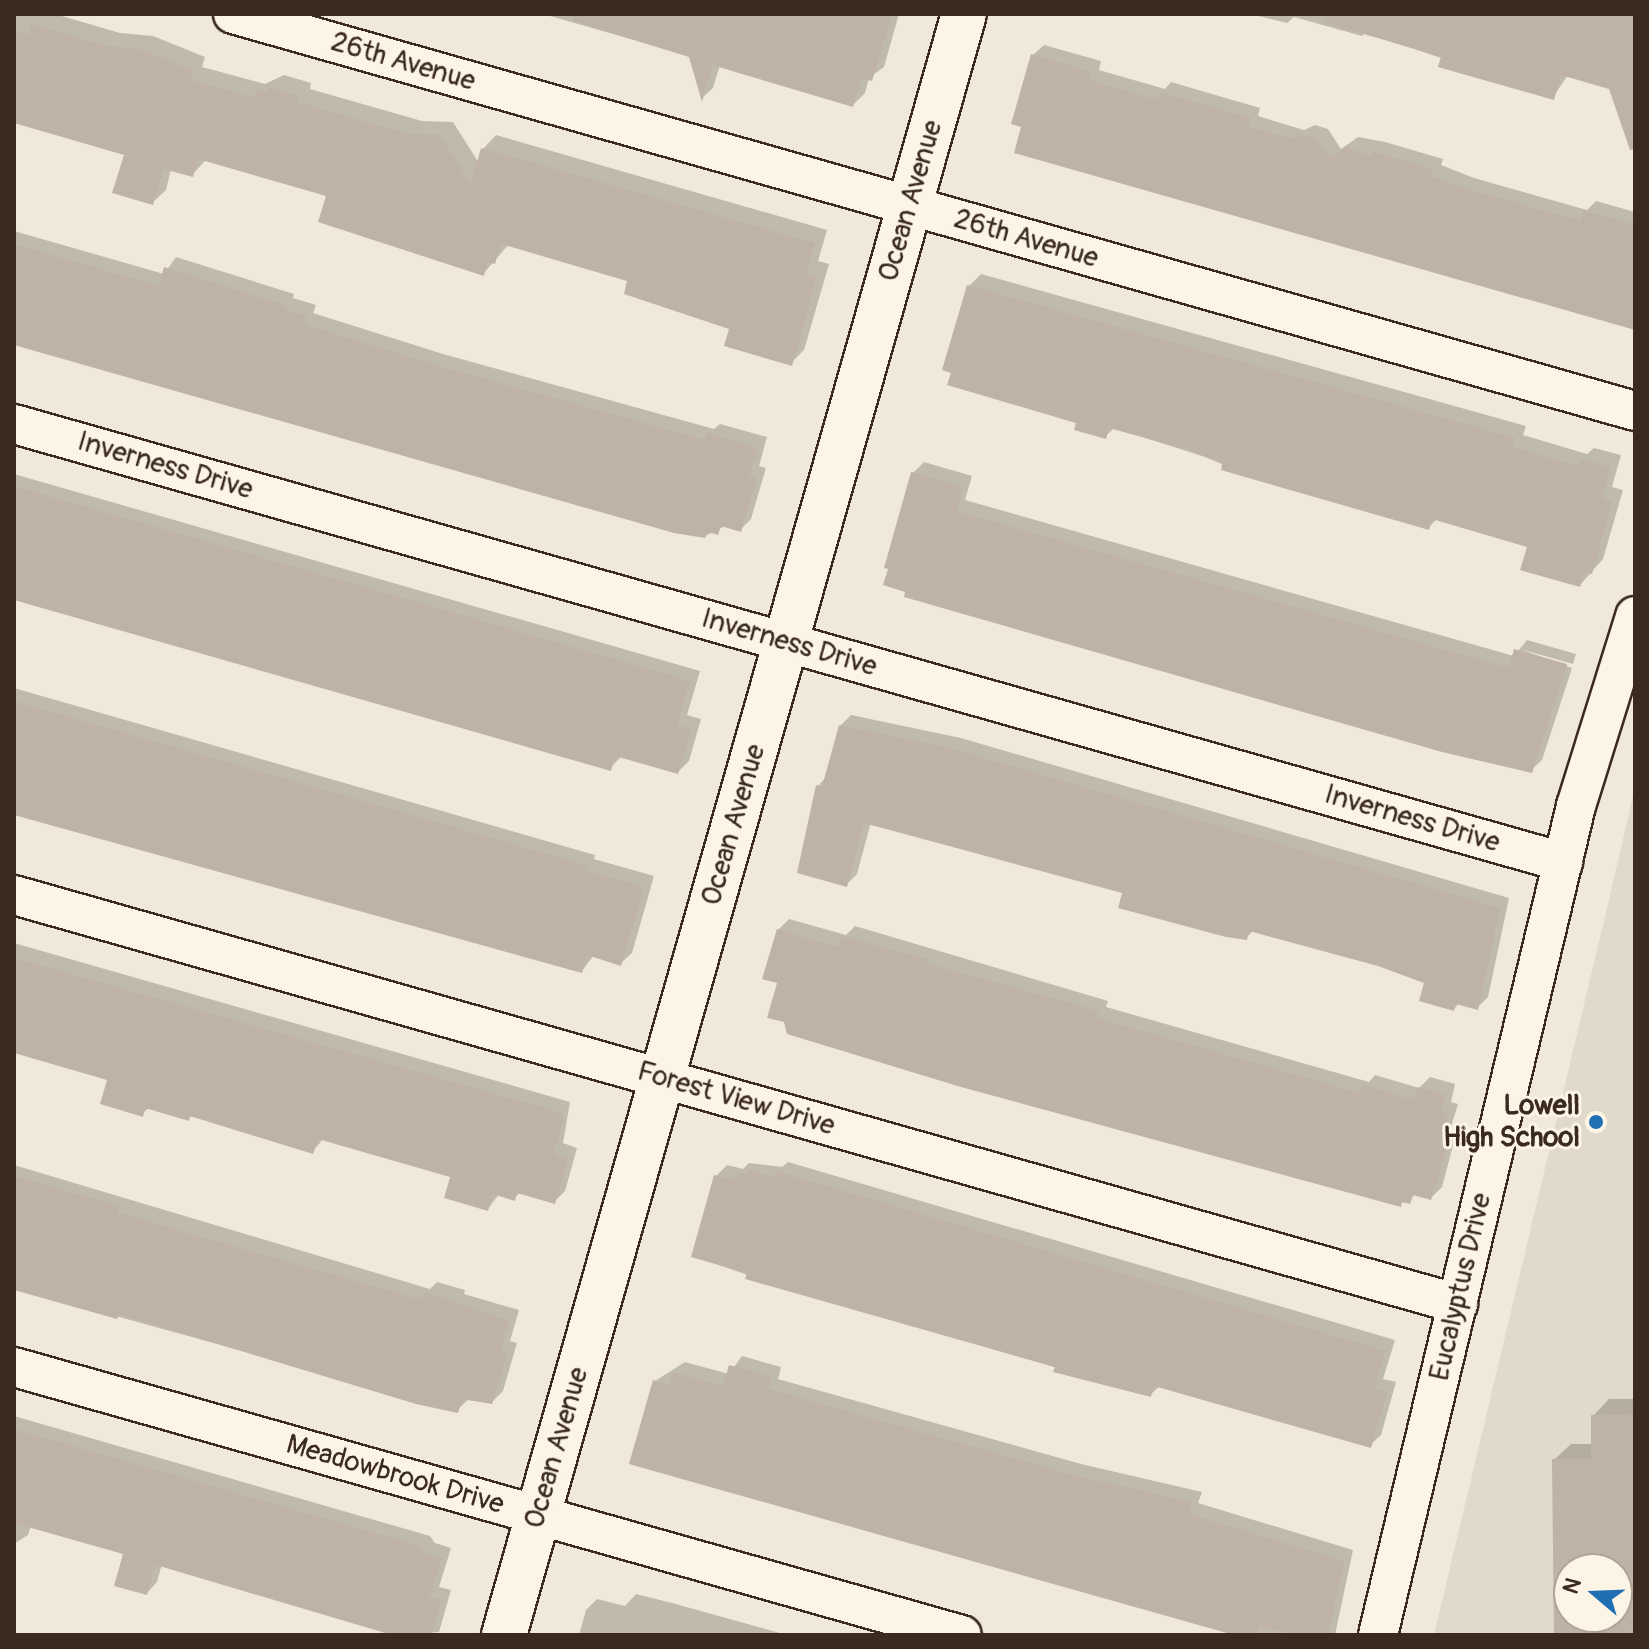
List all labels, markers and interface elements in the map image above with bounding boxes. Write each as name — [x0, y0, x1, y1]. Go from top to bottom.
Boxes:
street label: 26th Avenue — [327, 25, 479, 99]
street label: Ocean Avenue — [872, 117, 950, 285]
street label: 26th Avenue — [950, 202, 1102, 276]
street label: Inverness Drive — [74, 425, 256, 507]
street label: Inverness Drive — [698, 602, 880, 684]
street label: Ocean Avenue — [695, 741, 773, 909]
street label: Inverness Drive — [1321, 778, 1503, 860]
street label: Forest View Drive — [633, 1055, 839, 1143]
place label: Lowell High School — [1443, 1089, 1580, 1155]
marker: Lowell High School — [1587, 1113, 1605, 1131]
street label: Eucalyptus Drive — [1423, 1190, 1499, 1384]
street label: Ocean Avenue — [518, 1364, 596, 1532]
street label: Meadowbrook Drive — [282, 1428, 508, 1522]
north arrow — [1553, 1553, 1633, 1633]
text: N — [1557, 1574, 1588, 1597]

